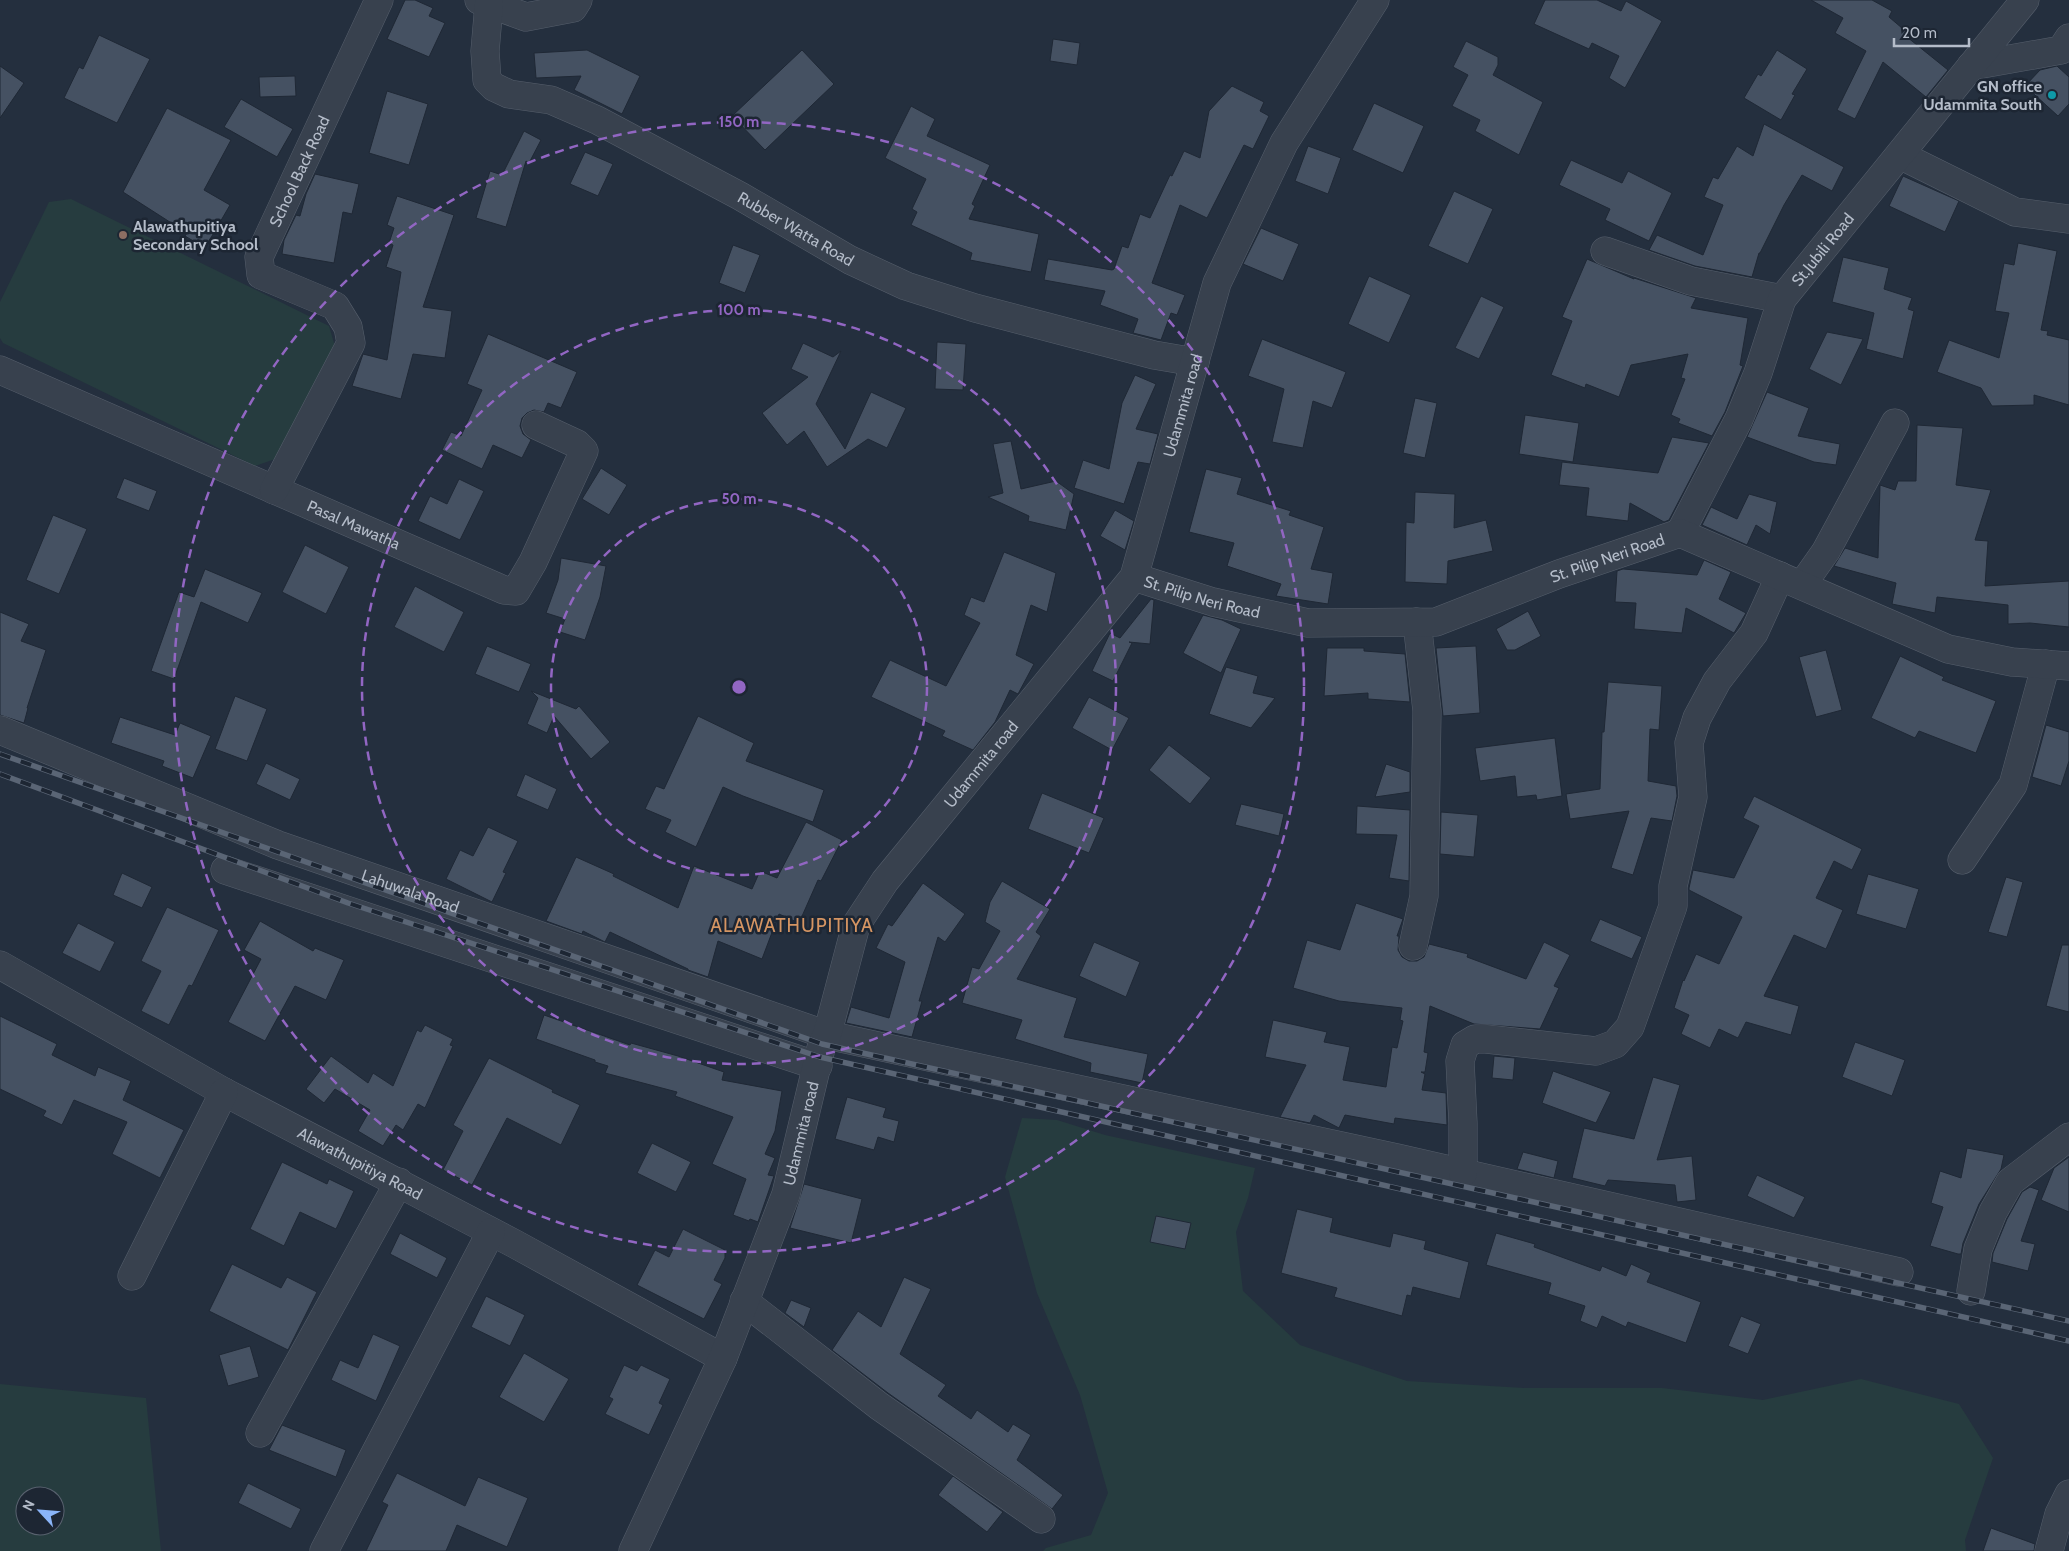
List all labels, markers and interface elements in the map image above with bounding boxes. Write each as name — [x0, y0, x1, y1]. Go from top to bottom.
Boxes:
scale bar — [1894, 15, 1969, 47]
text: 20 m — [1902, 24, 1937, 42]
place label: GN office Udammita South — [1923, 77, 2042, 114]
marker: GN office Udammita South — [2046, 89, 2058, 101]
street label: School Back Road — [265, 113, 334, 230]
text: 150 m — [719, 113, 759, 131]
street label: Rubber Watta Road — [734, 188, 857, 270]
street label: St.Jubili Road — [1788, 209, 1858, 290]
place label: Alawathupitiya Secondary School — [133, 217, 258, 254]
marker: Alawathupitiya Secondary School — [117, 229, 129, 241]
text: 100 m — [717, 301, 761, 319]
street label: Udammita road — [1159, 352, 1207, 459]
text: 50 m — [721, 490, 757, 508]
street label: Pasal Mawatha — [304, 496, 403, 554]
street label: St. Pilip Neri Road — [1547, 530, 1667, 587]
street label: St. Pilip Neri Road — [1142, 572, 1262, 622]
centre of rings — [730, 678, 748, 696]
street label: Udammita road — [940, 717, 1022, 811]
street label: Lahuwala Road — [359, 866, 462, 917]
district label: ALAWATHUPITIYA — [710, 914, 874, 937]
street label: Udammita road — [779, 1080, 823, 1187]
street label: Alawathupitiya Road — [294, 1123, 425, 1204]
north arrow — [15, 1486, 65, 1536]
text: N — [18, 1497, 39, 1514]

